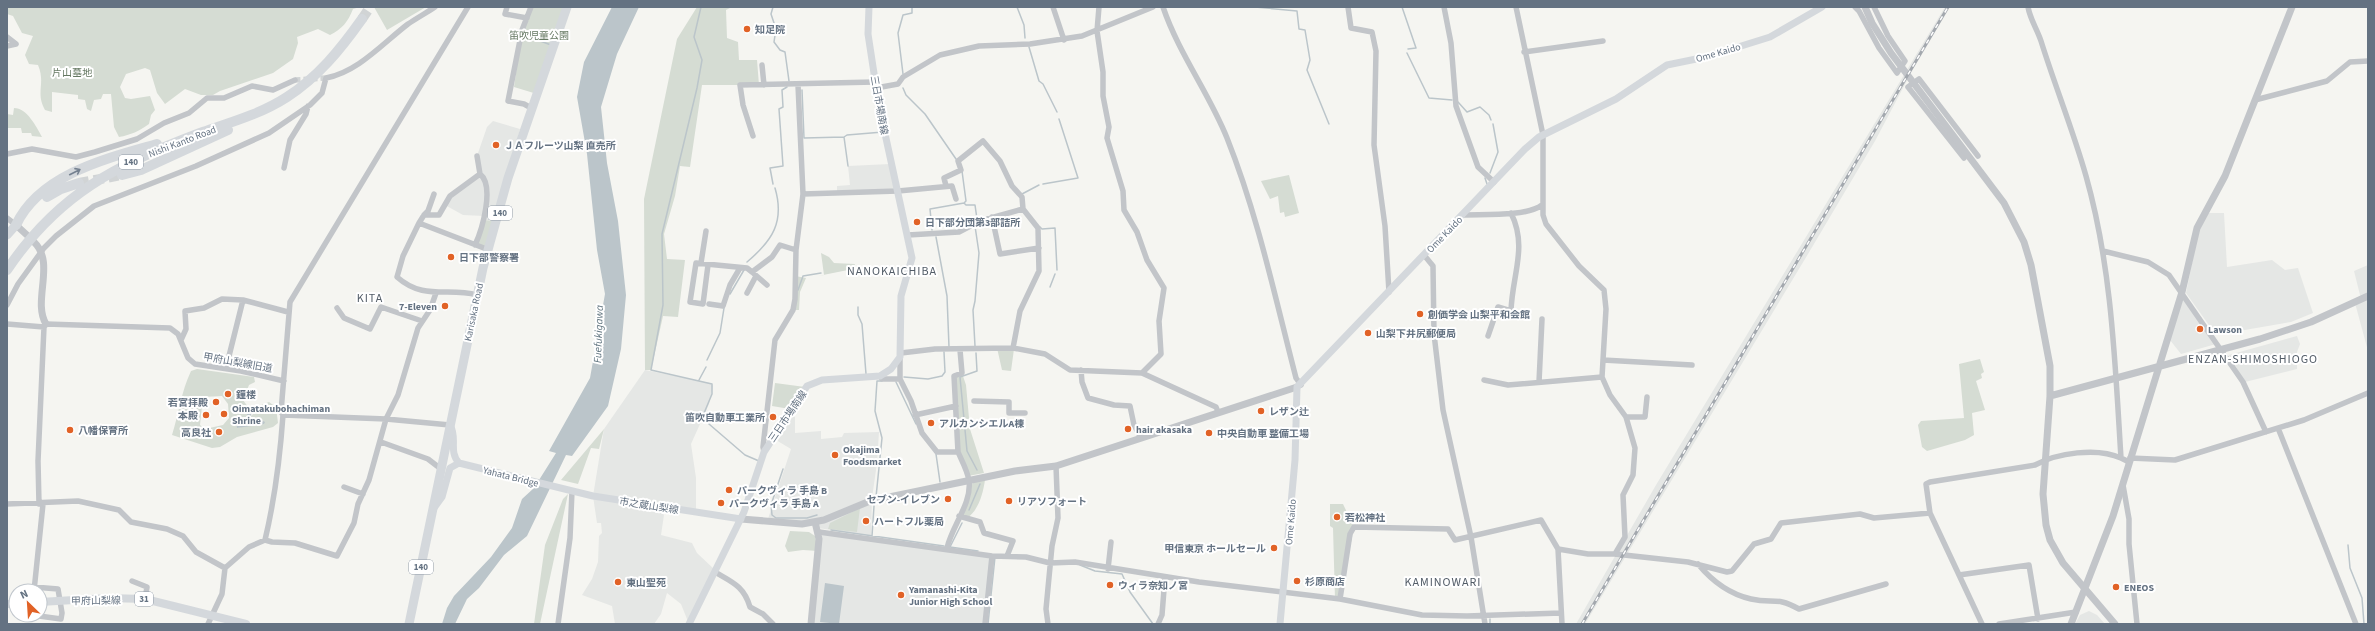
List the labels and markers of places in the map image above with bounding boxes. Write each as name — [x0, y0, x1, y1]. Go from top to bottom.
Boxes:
place label: 知足院 — [755, 23, 785, 37]
marker: 知足院 — [742, 24, 752, 34]
place label: ＪＡフルーツ山梨 直売所 — [504, 139, 616, 153]
marker: ＪＡフルーツ山梨 直売所 — [491, 140, 501, 150]
place label: 日下部分団第3部詰所 — [925, 216, 1020, 230]
marker: 日下部分団第3部詰所 — [912, 217, 922, 227]
place label: 日下部警察署 — [459, 251, 519, 265]
marker: 日下部警察署 — [446, 252, 456, 262]
place label: 7-Eleven — [399, 300, 437, 314]
marker: 7-Eleven — [440, 301, 450, 311]
place label: 創価学会 山梨平和会館 — [1427, 308, 1530, 322]
marker: 創価学会 山梨平和会館 — [1415, 309, 1425, 319]
place label: Lawson — [2208, 323, 2242, 337]
marker: Lawson — [2195, 324, 2205, 334]
place label: 山梨下井尻郵便局 — [1376, 327, 1456, 341]
marker: 山梨下井尻郵便局 — [1363, 328, 1373, 338]
place label: 鐘楼 — [236, 388, 256, 402]
marker: 鐘楼 — [223, 389, 233, 399]
place label: 若宮拝殿 — [167, 396, 208, 410]
marker: 若宮拝殿 — [211, 397, 221, 407]
place label: Oimatakubohachiman Shrine — [232, 402, 330, 428]
place label: レザン辻 — [1269, 405, 1309, 419]
marker: レザン辻 — [1256, 406, 1266, 416]
place label: 本殿 — [177, 409, 198, 423]
marker: Oimatakubohachiman Shrine — [219, 409, 229, 419]
marker: 本殿 — [201, 410, 211, 420]
place label: 笛吹自動車工業所 — [685, 411, 765, 425]
marker: 笛吹自動車工業所 — [768, 412, 778, 422]
place label: アルカンシエルA棟 — [939, 417, 1024, 431]
marker: アルカンシエルA棟 — [926, 418, 936, 428]
place label: hair akasaka — [1136, 423, 1192, 437]
place label: 八幡保育所 — [78, 424, 128, 438]
marker: hair akasaka — [1123, 424, 1133, 434]
marker: 八幡保育所 — [65, 425, 75, 435]
place label: 高良社 — [181, 426, 212, 440]
marker: 高良社 — [214, 427, 224, 437]
place label: 中央自動車 整備工場 — [1217, 427, 1309, 441]
marker: 中央自動車 整備工場 — [1204, 428, 1214, 438]
place label: Okajima Foodsmarket — [843, 443, 901, 469]
marker: Okajima Foodsmarket — [830, 450, 840, 460]
place label: パークヴィラ 手島 B — [737, 484, 827, 498]
marker: パークヴィラ 手島 B — [724, 485, 734, 495]
place label: セブン-イレブン — [867, 493, 940, 507]
marker: セブン-イレブン — [943, 494, 953, 504]
place label: リアソフォート — [1017, 495, 1087, 509]
marker: リアソフォート — [1004, 496, 1014, 506]
place label: パークヴィラ 手島 A — [729, 497, 819, 511]
marker: パークヴィラ 手島 A — [716, 498, 726, 508]
place label: 若松神社 — [1344, 511, 1386, 525]
marker: 若松神社 — [1332, 512, 1342, 522]
place label: ハートフル薬局 — [874, 515, 944, 529]
marker: ハートフル薬局 — [861, 516, 871, 526]
place label: 甲信東京 ホールセール — [1164, 542, 1266, 556]
marker: 甲信東京 ホールセール — [1269, 543, 1279, 553]
place label: 杉原商店 — [1305, 575, 1345, 589]
place label: 東山聖苑 — [626, 576, 666, 590]
marker: 杉原商店 — [1292, 576, 1302, 586]
marker: 東山聖苑 — [613, 577, 623, 587]
place label: ウィラ奈知ノ宮 — [1118, 579, 1188, 593]
marker: ウィラ奈知ノ宮 — [1105, 580, 1115, 590]
place label: ENEOS — [2124, 581, 2154, 595]
marker: ENEOS — [2111, 582, 2121, 592]
place label: Yamanashi-Kita Junior High School — [908, 583, 992, 609]
marker: Yamanashi-Kita Junior High School — [896, 590, 906, 600]

